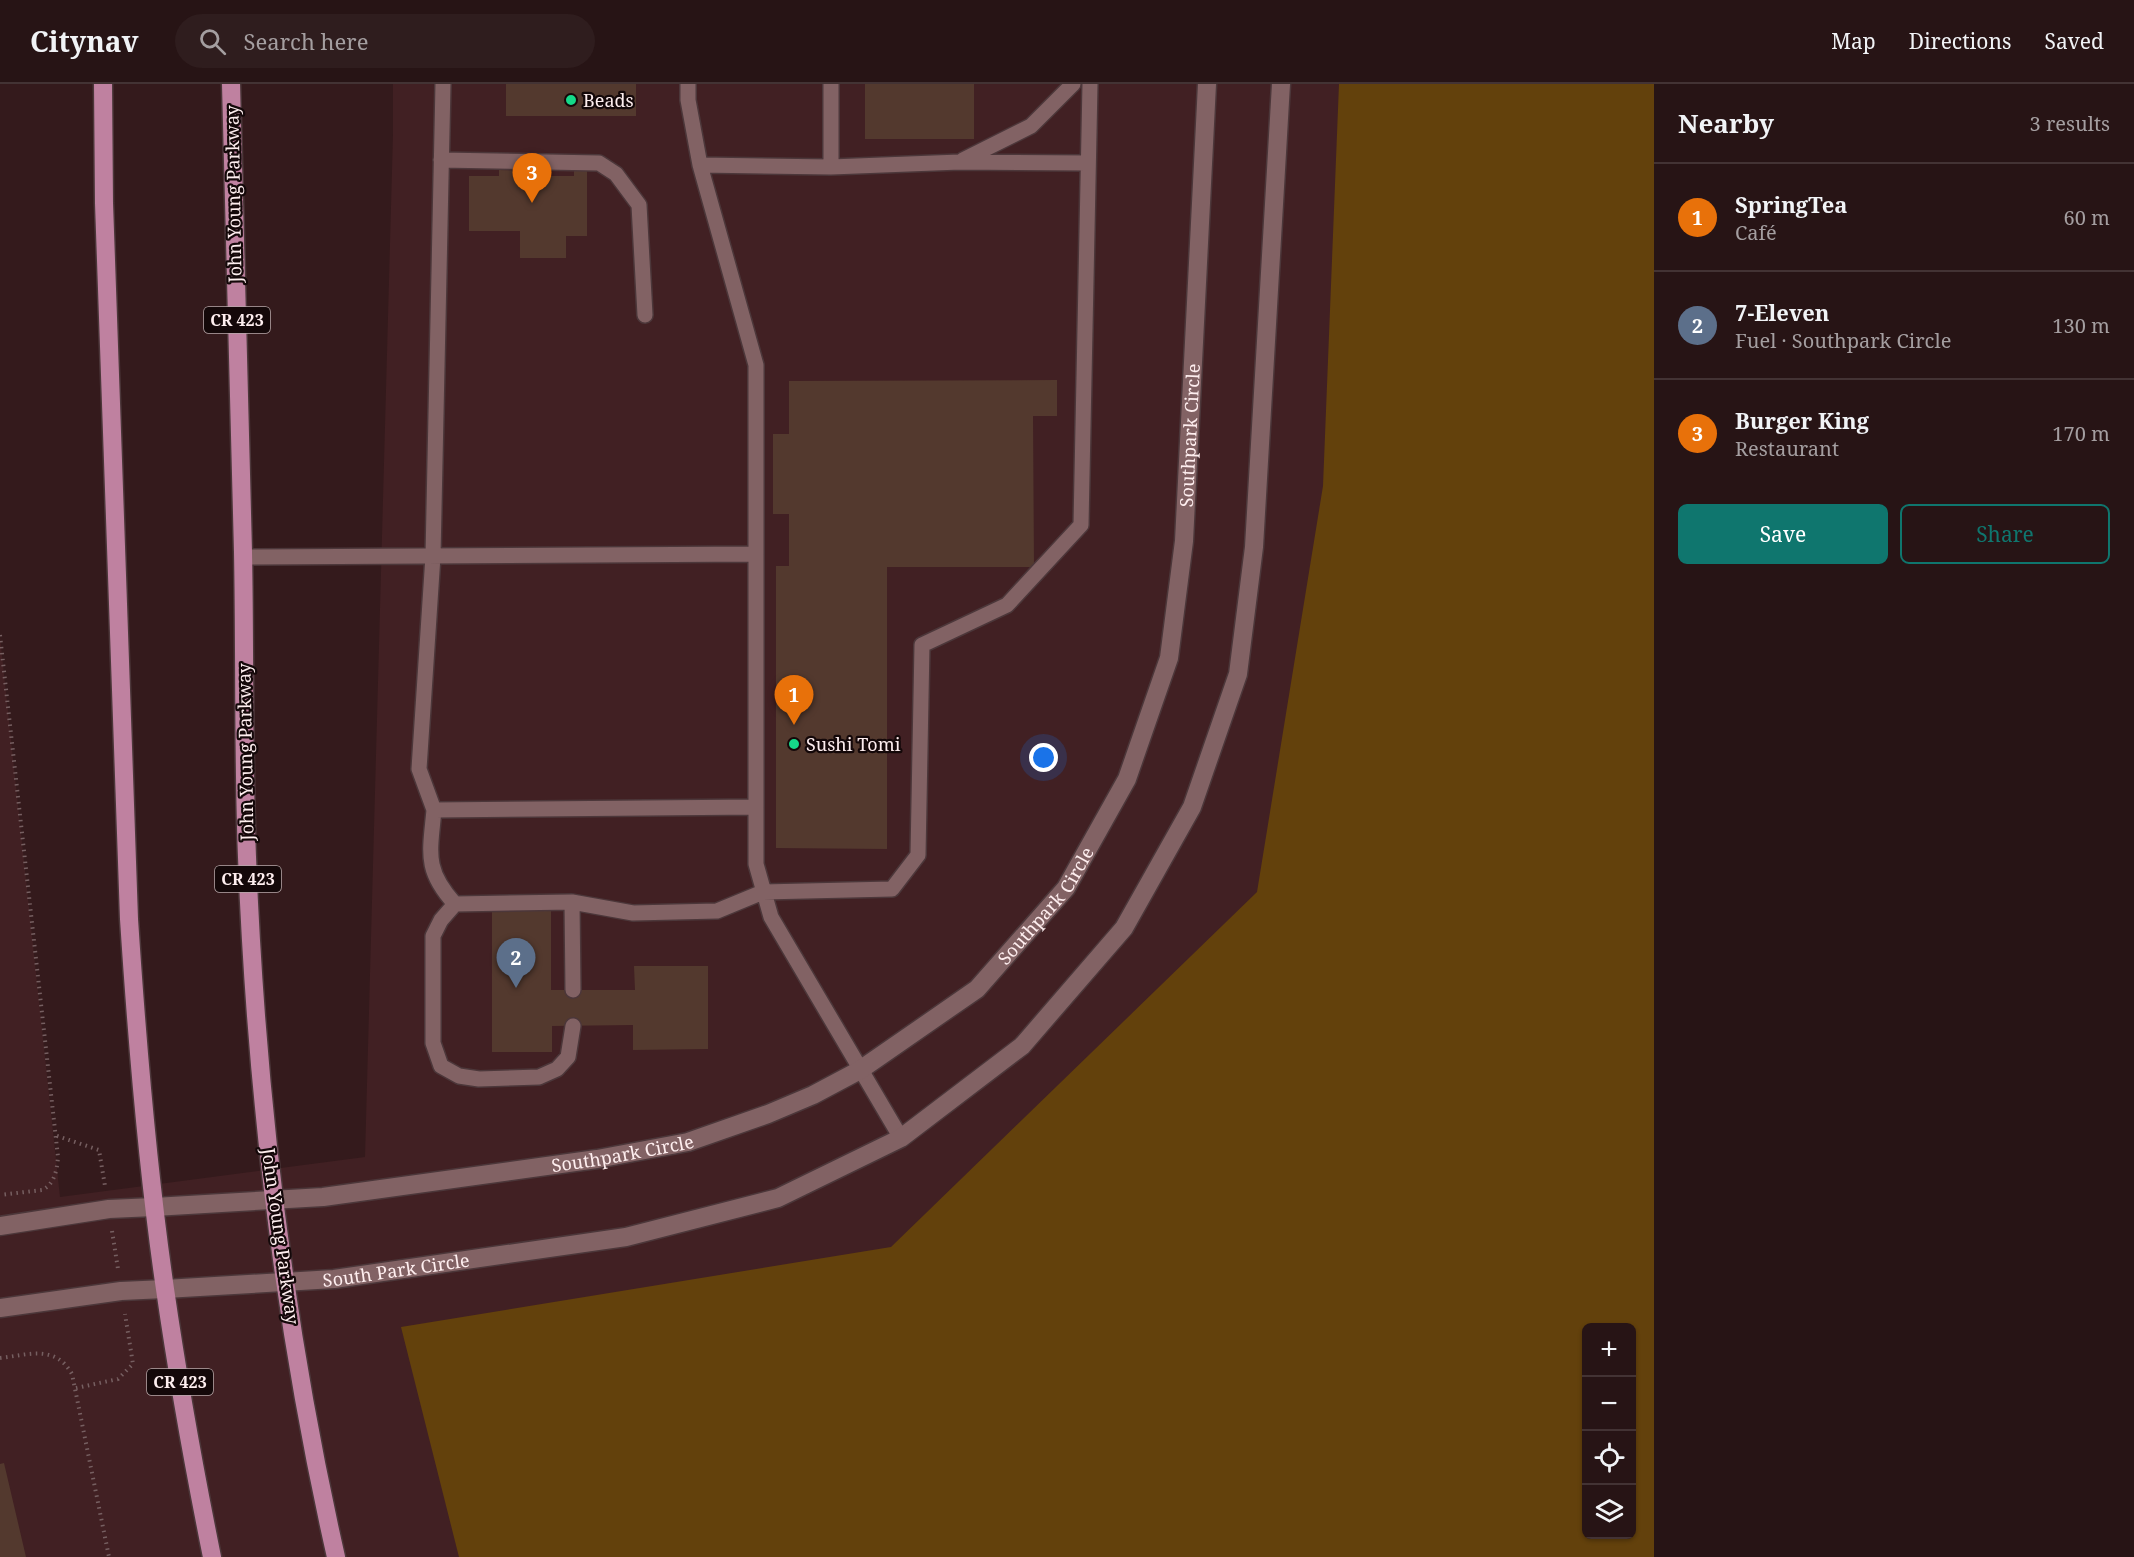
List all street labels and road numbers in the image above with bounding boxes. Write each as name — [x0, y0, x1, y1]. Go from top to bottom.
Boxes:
street label: John Young Parkway — [219, 104, 247, 284]
road number: CR 423 — [204, 307, 270, 333]
street label: Southpark Circle — [1174, 363, 1205, 508]
street label: John Young Parkway — [231, 662, 259, 842]
street label: Southpark Circle — [992, 842, 1099, 970]
road number: CR 423 — [215, 866, 281, 892]
street label: Southpark Circle — [550, 1129, 697, 1177]
street label: John Young Parkway — [257, 1145, 305, 1327]
street label: South Park Circle — [322, 1248, 471, 1292]
road number: CR 423 — [147, 1369, 213, 1395]

